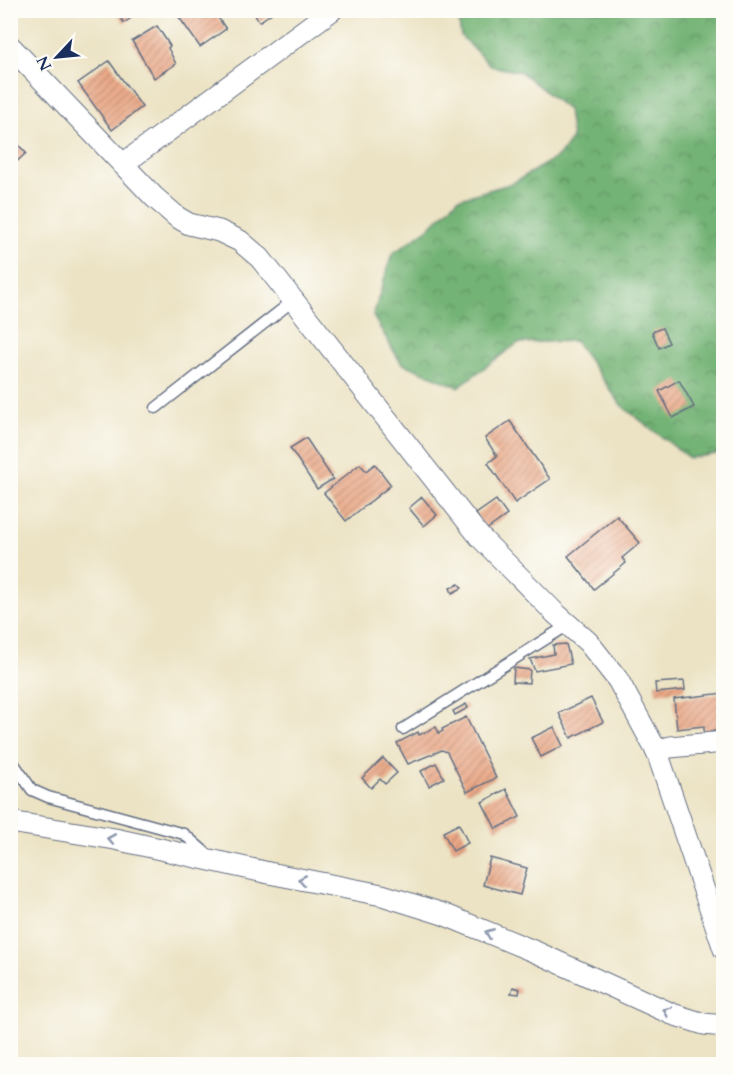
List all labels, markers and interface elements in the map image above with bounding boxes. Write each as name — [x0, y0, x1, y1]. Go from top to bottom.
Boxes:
north arrow — [27, 27, 87, 87]
text: N — [31, 52, 57, 74]
one-way arrow — [107, 833, 116, 845]
one-way arrow — [297, 874, 307, 886]
one-way arrow — [484, 928, 495, 940]
one-way arrow — [663, 1006, 674, 1018]

